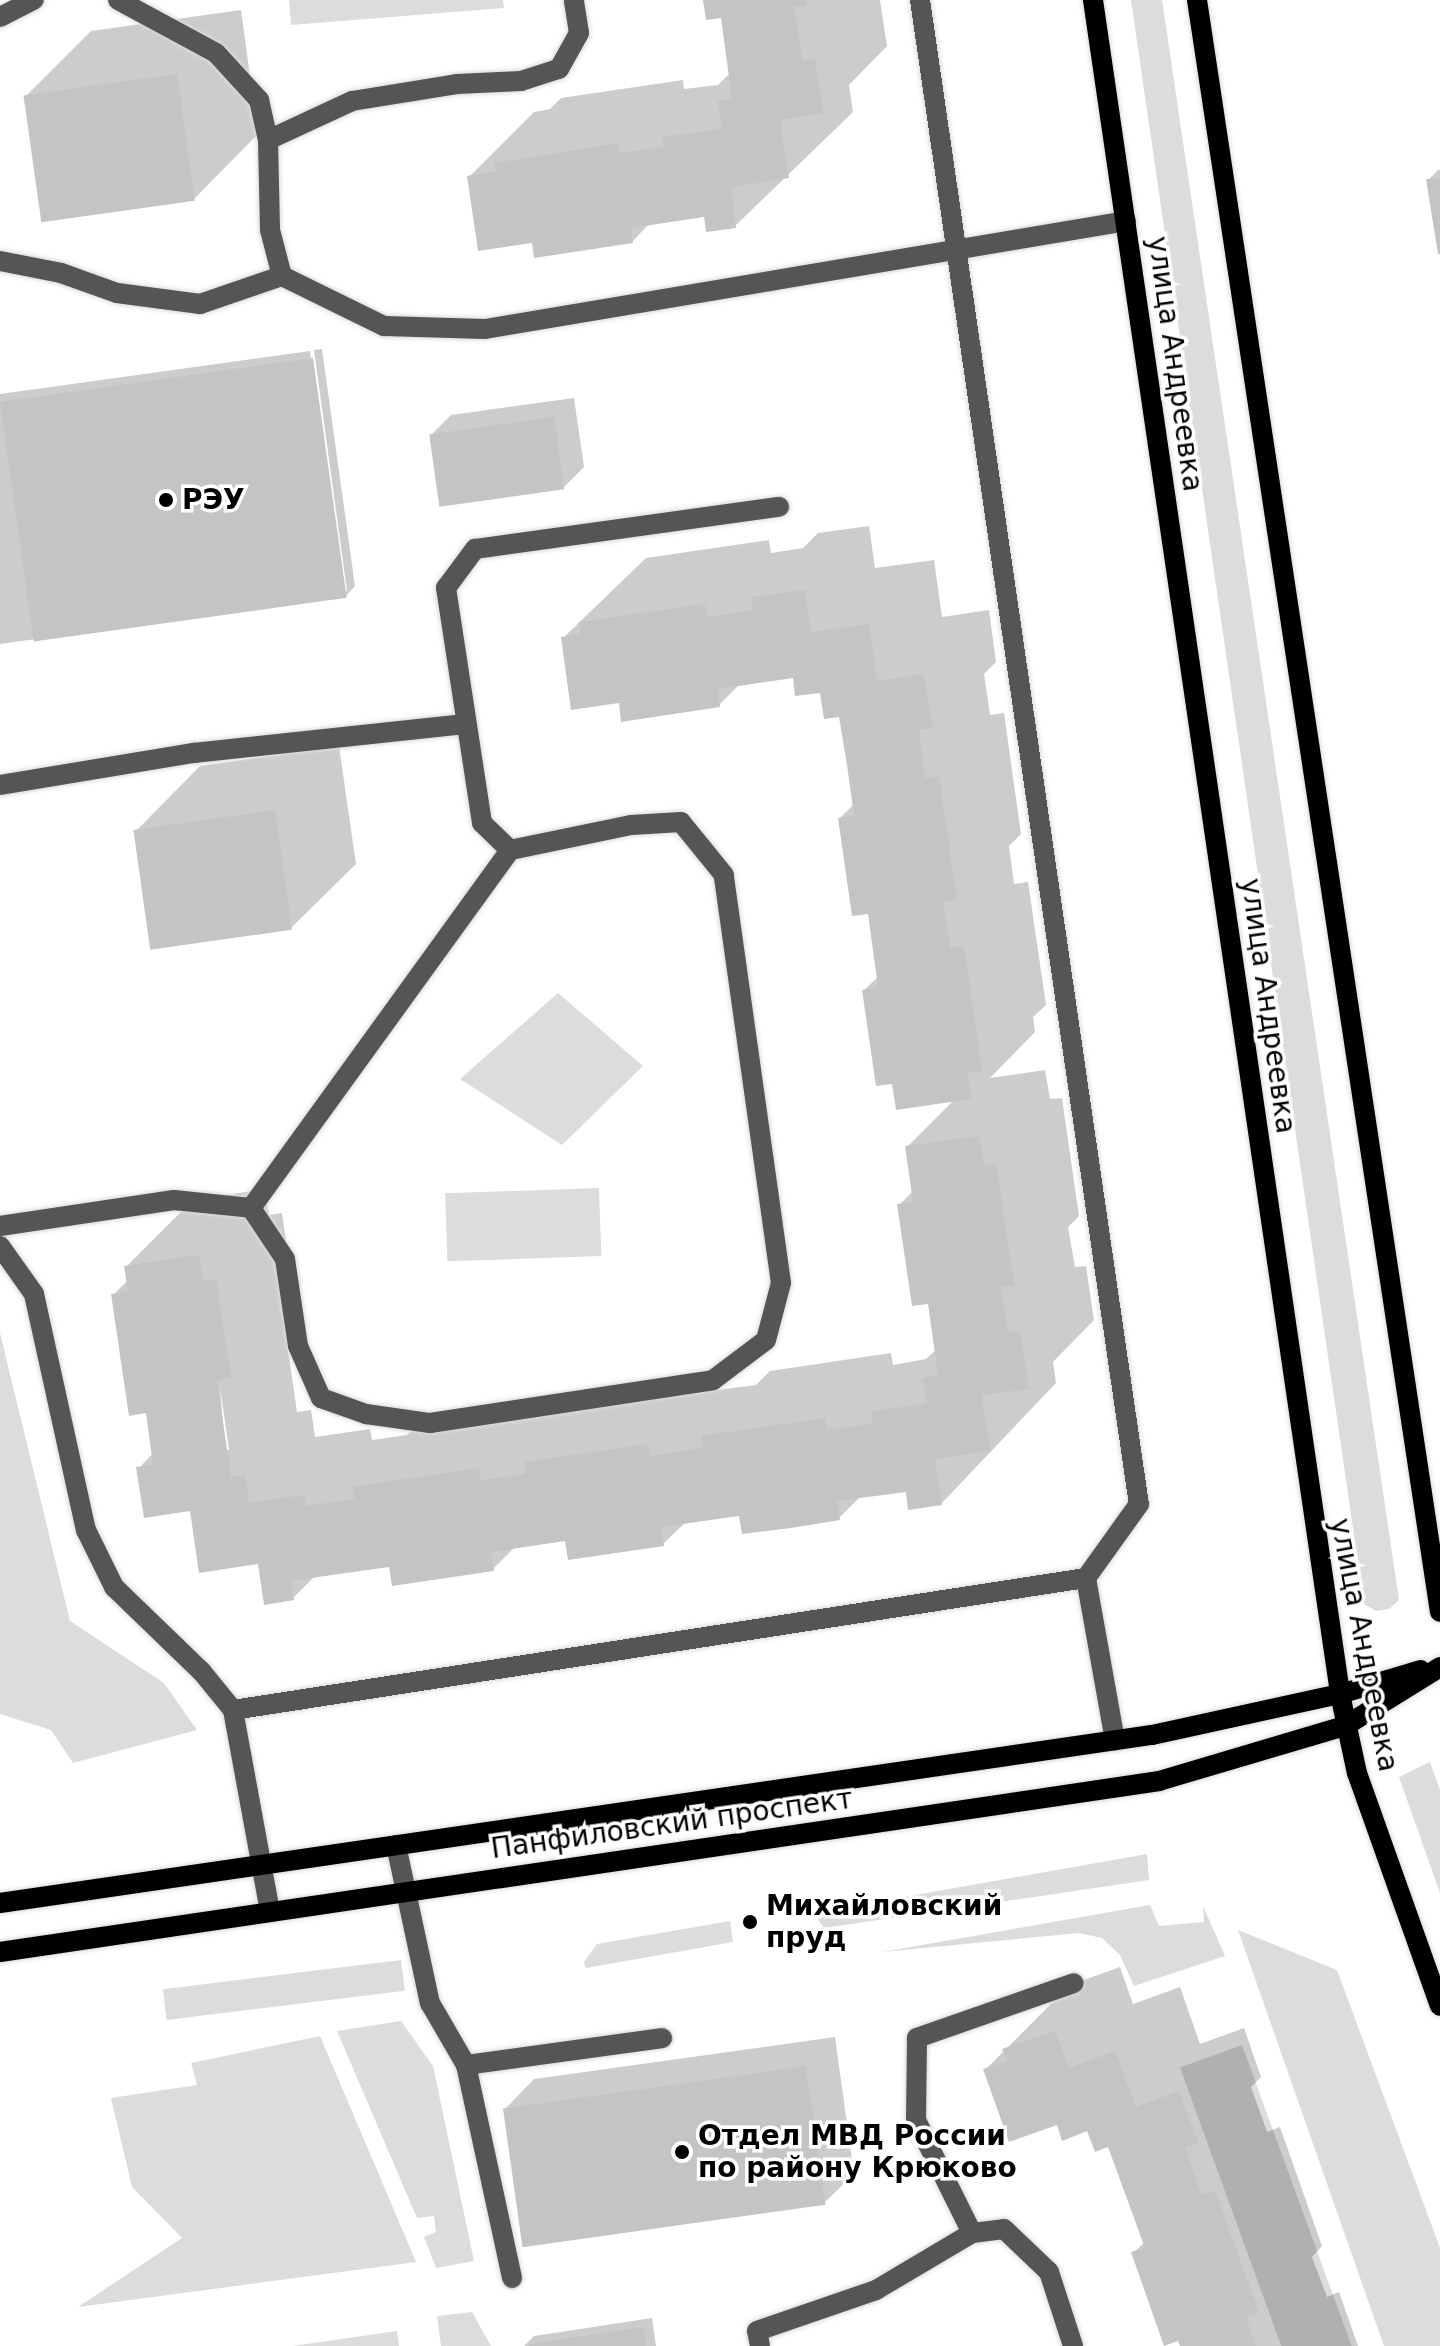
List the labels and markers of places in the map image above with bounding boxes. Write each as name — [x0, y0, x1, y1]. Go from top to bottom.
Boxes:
place label: РЭУ — [182, 483, 245, 517]
marker: РЭУ — [157, 491, 175, 509]
place label: Михайловский пруд — [766, 1889, 1002, 1955]
marker: Михайловский пруд — [741, 1913, 759, 1931]
place label: Отдел МВД России по району Крюково — [698, 2119, 1017, 2185]
marker: Отдел МВД России по району Крюково — [673, 2143, 691, 2161]

